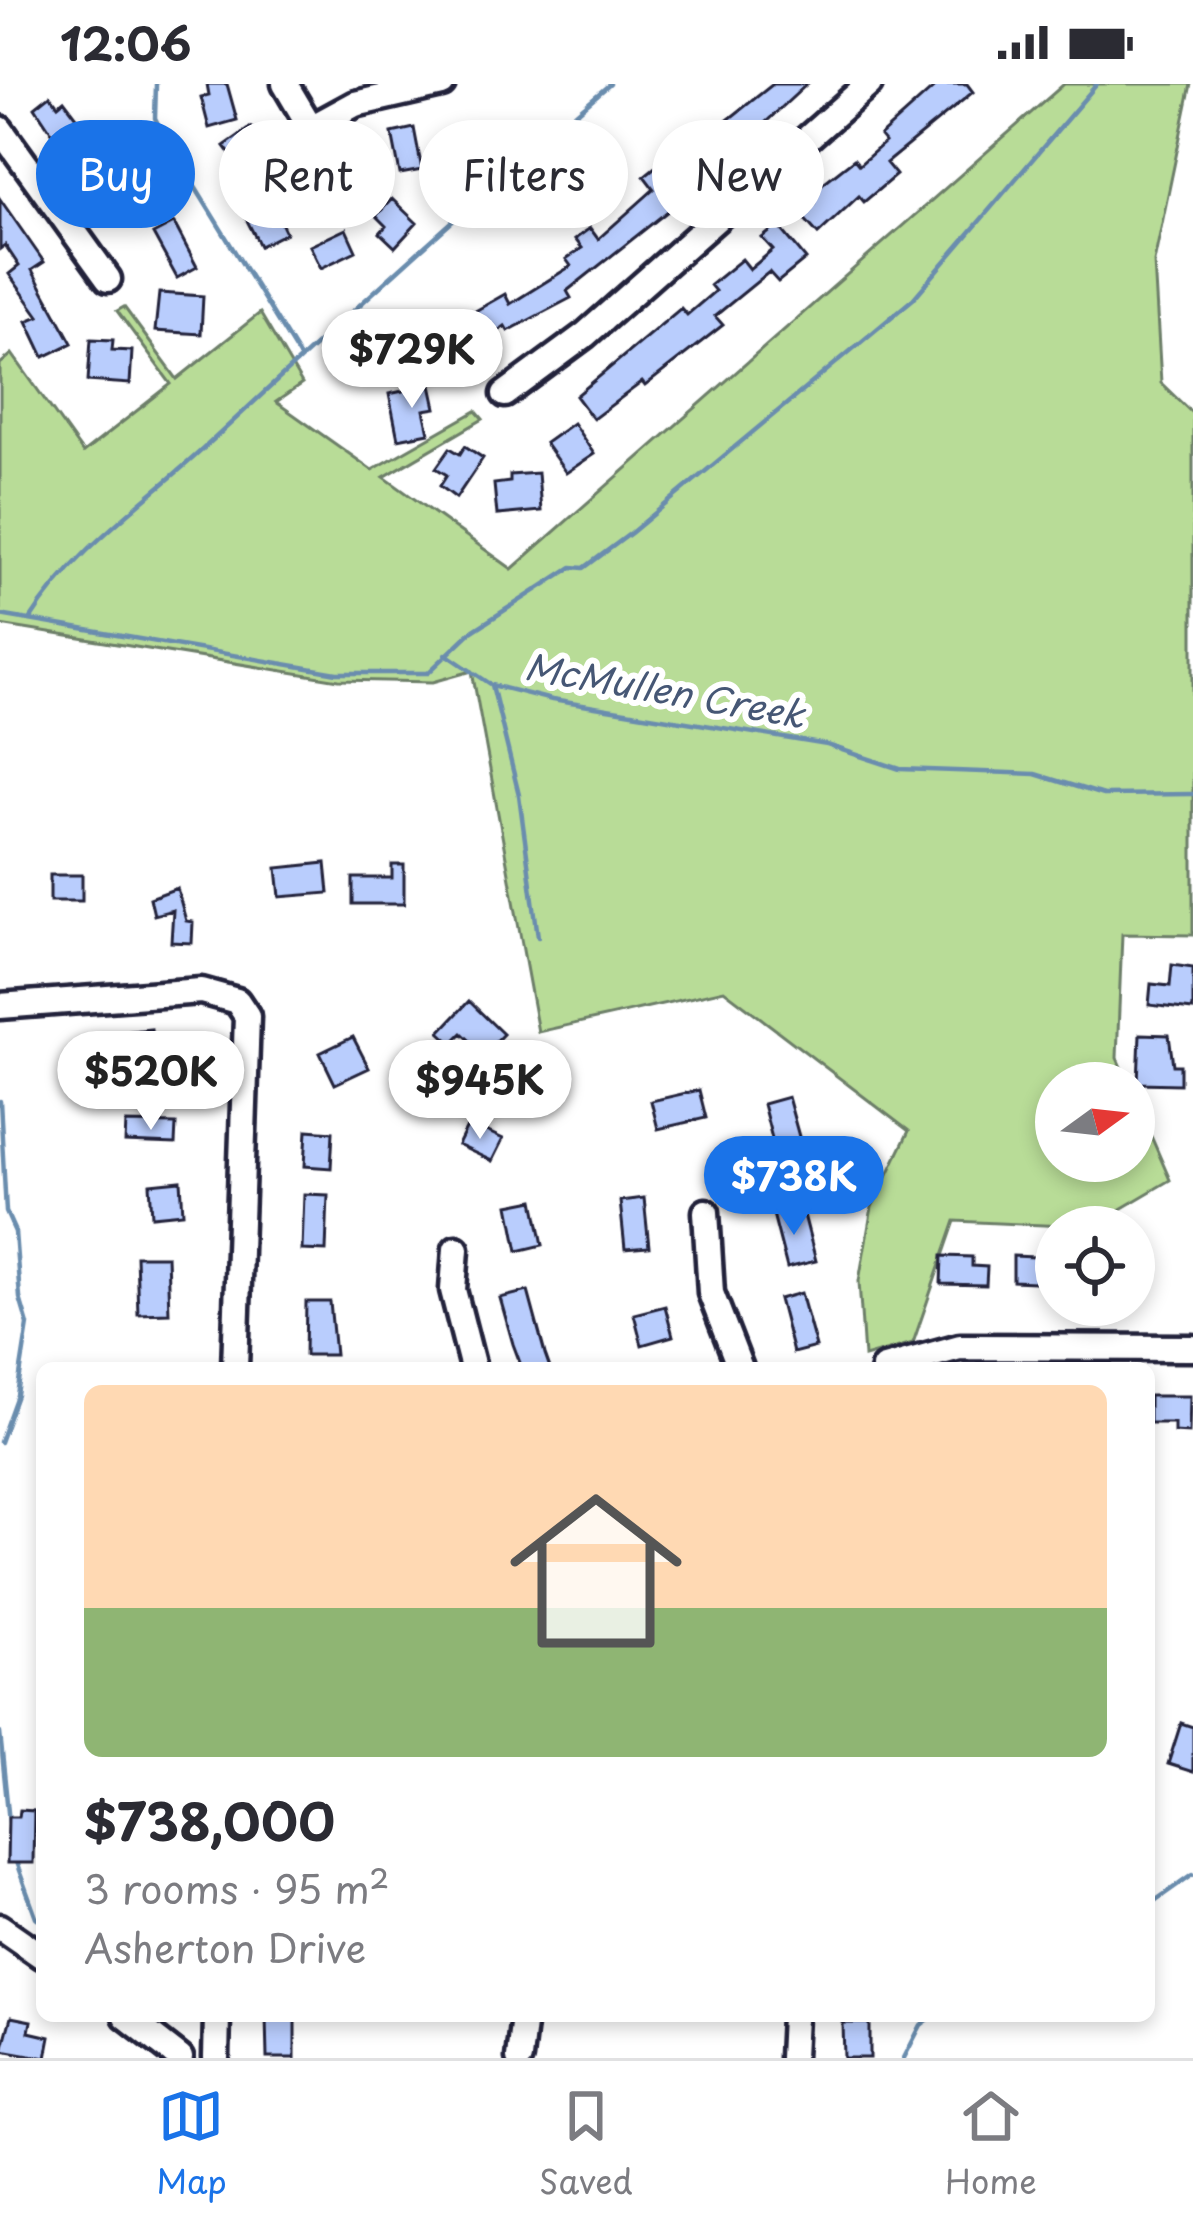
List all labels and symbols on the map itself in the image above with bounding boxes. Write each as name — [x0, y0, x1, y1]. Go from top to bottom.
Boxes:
pin: $729K — [328, 309, 496, 411]
water label: McMullen Creek — [521, 638, 811, 741]
pin: $520K — [67, 1031, 235, 1133]
pin: $945K — [396, 1040, 564, 1142]
north arrow — [1035, 1062, 1155, 1182]
pin: $738K — [710, 1136, 878, 1238]

